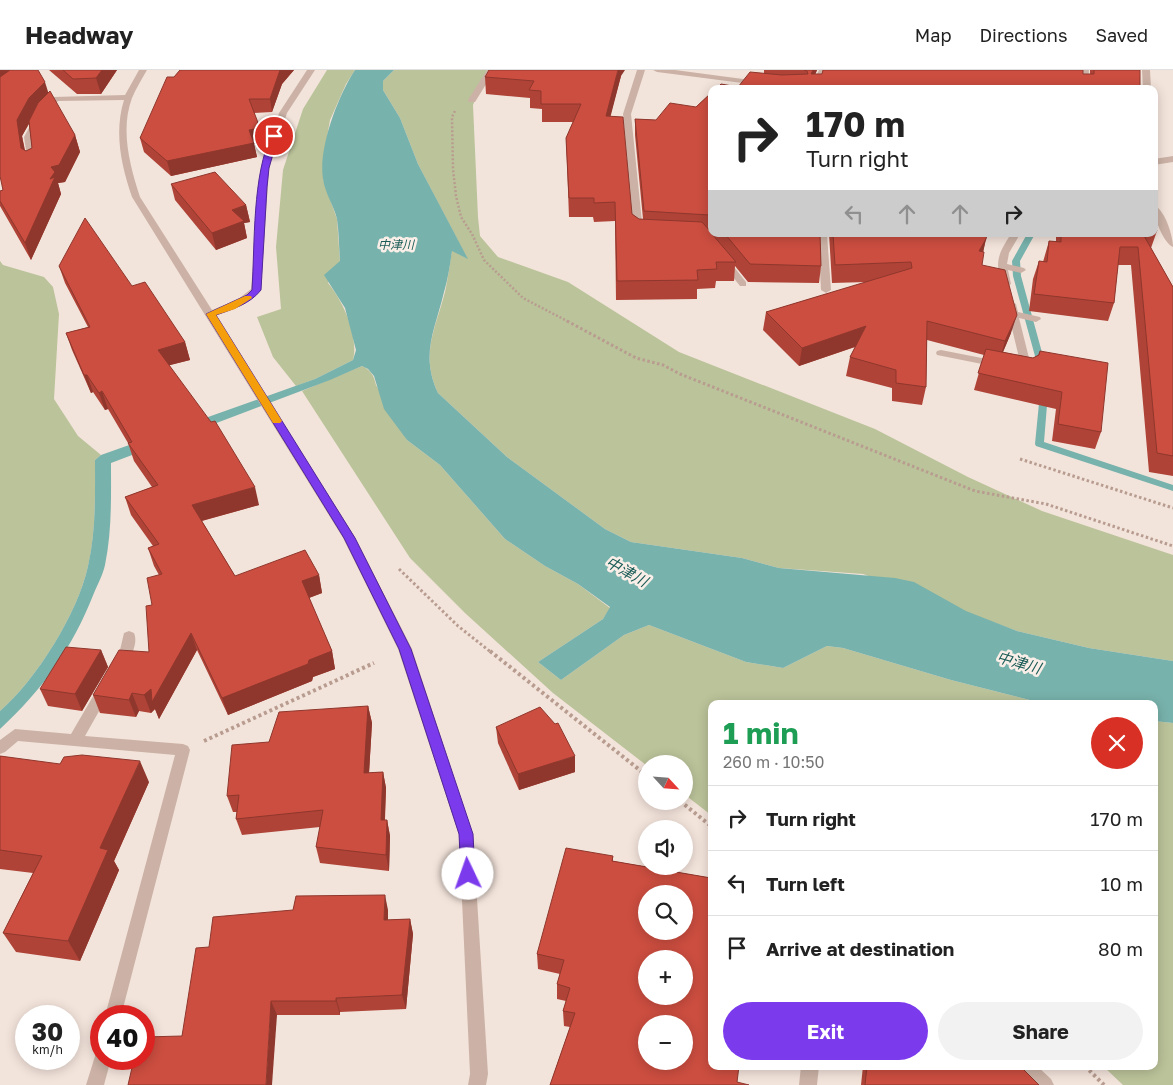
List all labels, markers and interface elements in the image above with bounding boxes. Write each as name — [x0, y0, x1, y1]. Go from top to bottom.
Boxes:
text: Headway — [25, 20, 133, 49]
text: Map — [915, 24, 951, 46]
text: Directions — [979, 24, 1067, 46]
text: Saved — [1095, 24, 1148, 46]
text: 170 m — [806, 103, 905, 145]
icon: right — [723, 105, 788, 170]
pin — [253, 115, 295, 157]
icon: arrive — [260, 122, 288, 150]
text: Turn right — [806, 145, 909, 172]
icon: left — [840, 200, 868, 228]
icon: ahead — [893, 200, 921, 228]
icon: ahead — [946, 200, 974, 228]
icon: right — [999, 200, 1027, 228]
water label: 中津川 — [378, 237, 416, 252]
water label: 中津川 — [603, 552, 653, 591]
water label: 中津川 — [995, 647, 1045, 677]
text: 1 min — [723, 715, 799, 751]
button: close — [1091, 717, 1143, 769]
text: 260 m · 10:50 — [723, 752, 825, 772]
north arrow — [638, 755, 692, 810]
map controls — [638, 755, 693, 1070]
icon: right — [723, 804, 751, 832]
text: Turn right — [766, 807, 856, 830]
text: 170 m — [1090, 807, 1143, 830]
button: sound — [638, 820, 693, 875]
position arrow — [441, 847, 493, 899]
icon: left — [723, 869, 751, 897]
text: Turn left — [766, 872, 845, 895]
text: 10 m — [1100, 872, 1143, 895]
button: search — [638, 885, 693, 940]
icon: arrive — [723, 934, 751, 962]
text: Arrive at destination — [766, 937, 954, 960]
text: 80 m — [1098, 937, 1143, 960]
button: + — [638, 950, 693, 1005]
button: Exit — [723, 1002, 928, 1060]
button: Share — [938, 1002, 1143, 1060]
speed limit sign: 40 — [90, 1005, 155, 1070]
button: − — [638, 1015, 693, 1070]
text: 30 — [32, 1016, 63, 1047]
text: km/h — [32, 1042, 63, 1057]

